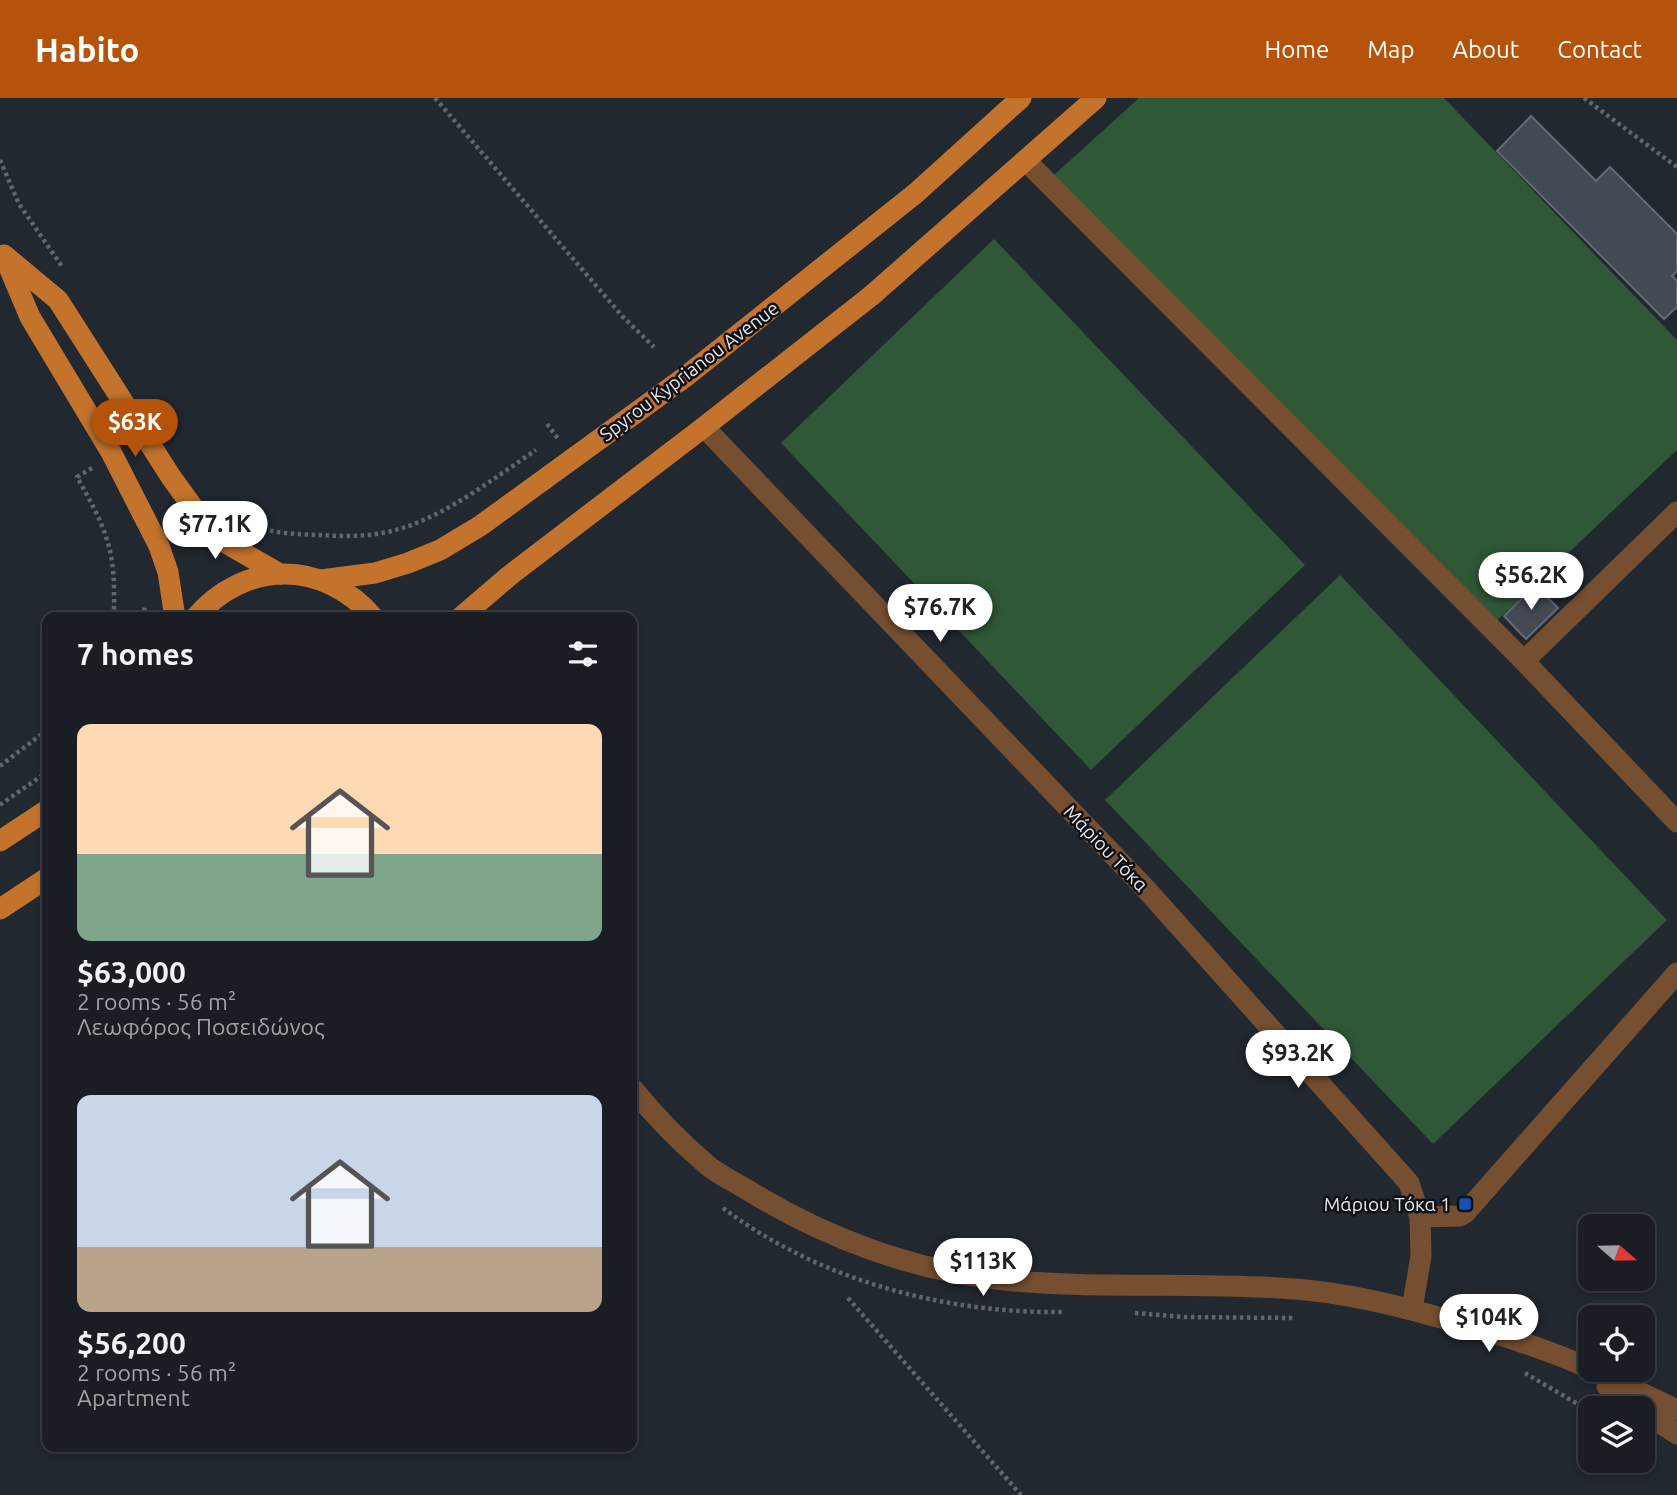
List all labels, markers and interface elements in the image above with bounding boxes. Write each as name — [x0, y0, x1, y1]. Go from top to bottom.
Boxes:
text: Habito — [35, 31, 139, 68]
text: Home — [1264, 36, 1329, 63]
text: Map — [1367, 36, 1414, 63]
text: About — [1452, 36, 1519, 63]
text: Contact — [1557, 36, 1642, 63]
street label: Spyrou Kyprianou Avenue — [595, 297, 783, 445]
pin: $63K — [94, 400, 176, 459]
text: $63K — [108, 409, 162, 434]
pin: $77.1K — [158, 502, 272, 561]
text: $77.1K — [179, 511, 251, 536]
pin: $56.2K — [1474, 552, 1588, 612]
text: $56.2K — [1495, 562, 1567, 587]
pin: $76.7K — [883, 584, 997, 644]
text: $76.7K — [904, 594, 976, 619]
icon: filters — [564, 635, 602, 673]
text: 7 homes — [77, 637, 194, 671]
icon: home — [277, 770, 403, 896]
street label: Μάρiου Τόκα — [1059, 800, 1153, 896]
text: $63,000 — [77, 955, 186, 989]
text: 2 rooms · 56 m² — [77, 989, 236, 1014]
text: Λεωφόρος Ποσειδώνος — [77, 1014, 325, 1039]
pin: $93.2K — [1241, 1030, 1355, 1090]
text: $93.2K — [1262, 1040, 1334, 1065]
icon: home — [277, 1141, 403, 1267]
place label: Μάριου Τόκα 1 — [1324, 1193, 1451, 1215]
marker: Μάριου Τόκα 1 — [1457, 1196, 1473, 1212]
north arrow — [1578, 1214, 1656, 1292]
map controls — [1578, 1214, 1655, 1473]
pin: $113K — [934, 1238, 1032, 1298]
text: $113K — [949, 1248, 1017, 1273]
pin: $104K — [1440, 1294, 1538, 1354]
text: $104K — [1455, 1304, 1523, 1329]
button: locate — [1578, 1305, 1655, 1382]
text: $56,200 — [77, 1326, 186, 1360]
text: 2 rooms · 56 m² — [77, 1360, 236, 1385]
text: Apartment — [77, 1385, 190, 1410]
button: layers — [1578, 1396, 1655, 1473]

